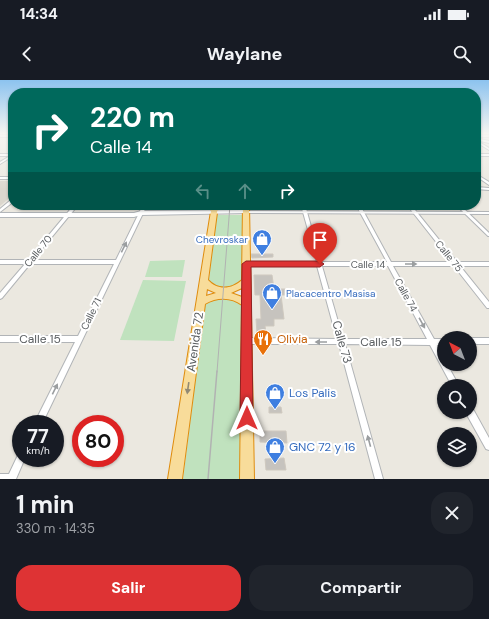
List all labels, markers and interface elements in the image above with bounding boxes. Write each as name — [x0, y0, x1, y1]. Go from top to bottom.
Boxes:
text: 14:34 — [20, 4, 58, 24]
text: Waylane — [207, 42, 282, 66]
icon: back — [16, 43, 38, 65]
icon: search — [451, 43, 473, 65]
text: 220 m — [90, 99, 175, 136]
icon: right — [24, 104, 76, 156]
text: Calle 14 — [90, 135, 152, 159]
icon: left — [192, 180, 214, 202]
icon: ahead — [234, 180, 256, 202]
icon: right — [276, 180, 298, 202]
pin — [303, 223, 337, 264]
shop icon: Chevroskar — [251, 228, 273, 256]
icon: arrive — [309, 229, 331, 251]
street label: Calle 70 — [21, 232, 55, 270]
place label: Chevroskar — [196, 233, 248, 246]
street label: Calle 75 — [432, 238, 466, 274]
one-way arrow — [121, 241, 127, 253]
street label: Calle 14 — [351, 258, 385, 271]
one-way arrow — [405, 261, 418, 267]
street label: Calle 74 — [392, 276, 420, 314]
shop icon: Placacentro Masisa — [261, 282, 283, 310]
place label: Placacentro Masisa — [286, 287, 376, 300]
street label: Calle 71 — [78, 296, 104, 332]
street label: Avenida 72 — [183, 311, 207, 373]
one-way arrow — [419, 317, 425, 329]
street label: Calle 73 — [328, 319, 356, 365]
restaurant icon: Olivia — [252, 328, 274, 356]
street label: Calle 15 — [19, 331, 61, 347]
place label: Olivia — [277, 331, 308, 347]
north arrow — [437, 331, 477, 371]
map controls — [437, 331, 477, 467]
street label: Calle 15 — [360, 334, 402, 350]
one-way arrow — [314, 339, 327, 345]
button: search — [437, 379, 477, 419]
one-way arrow — [185, 382, 191, 395]
shop icon: Los Palis — [264, 382, 286, 410]
one-way arrow — [52, 383, 58, 395]
place label: Los Palis — [289, 385, 336, 401]
position arrow — [226, 397, 268, 439]
speed limit sign: 80 — [72, 415, 124, 467]
text: 77 — [27, 423, 49, 449]
button: layers — [437, 427, 477, 467]
one-way arrow — [366, 435, 372, 447]
shop icon: GNC 72 y 16 — [264, 436, 286, 464]
place label: GNC 72 y 16 — [289, 439, 356, 455]
text: km/h — [26, 444, 50, 457]
text: 1 min — [16, 489, 74, 520]
button: close — [431, 492, 473, 534]
text: 330 m · 14:35 — [16, 520, 95, 537]
button: Salir — [16, 565, 241, 611]
button: Compartir — [249, 565, 473, 611]

